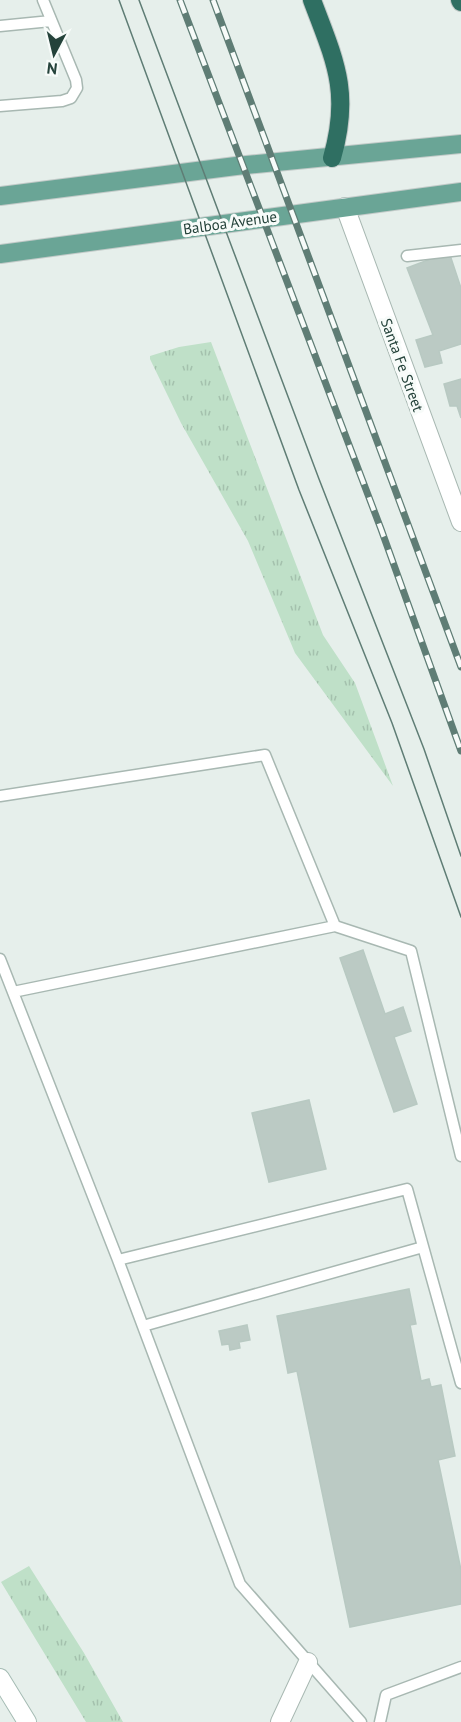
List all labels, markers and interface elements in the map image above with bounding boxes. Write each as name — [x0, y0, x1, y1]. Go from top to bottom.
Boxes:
north arrow — [24, 24, 84, 84]
text: N — [46, 58, 59, 79]
street label: Balboa Avenue — [182, 207, 278, 238]
street label: Santa Fe Street — [377, 316, 428, 414]

